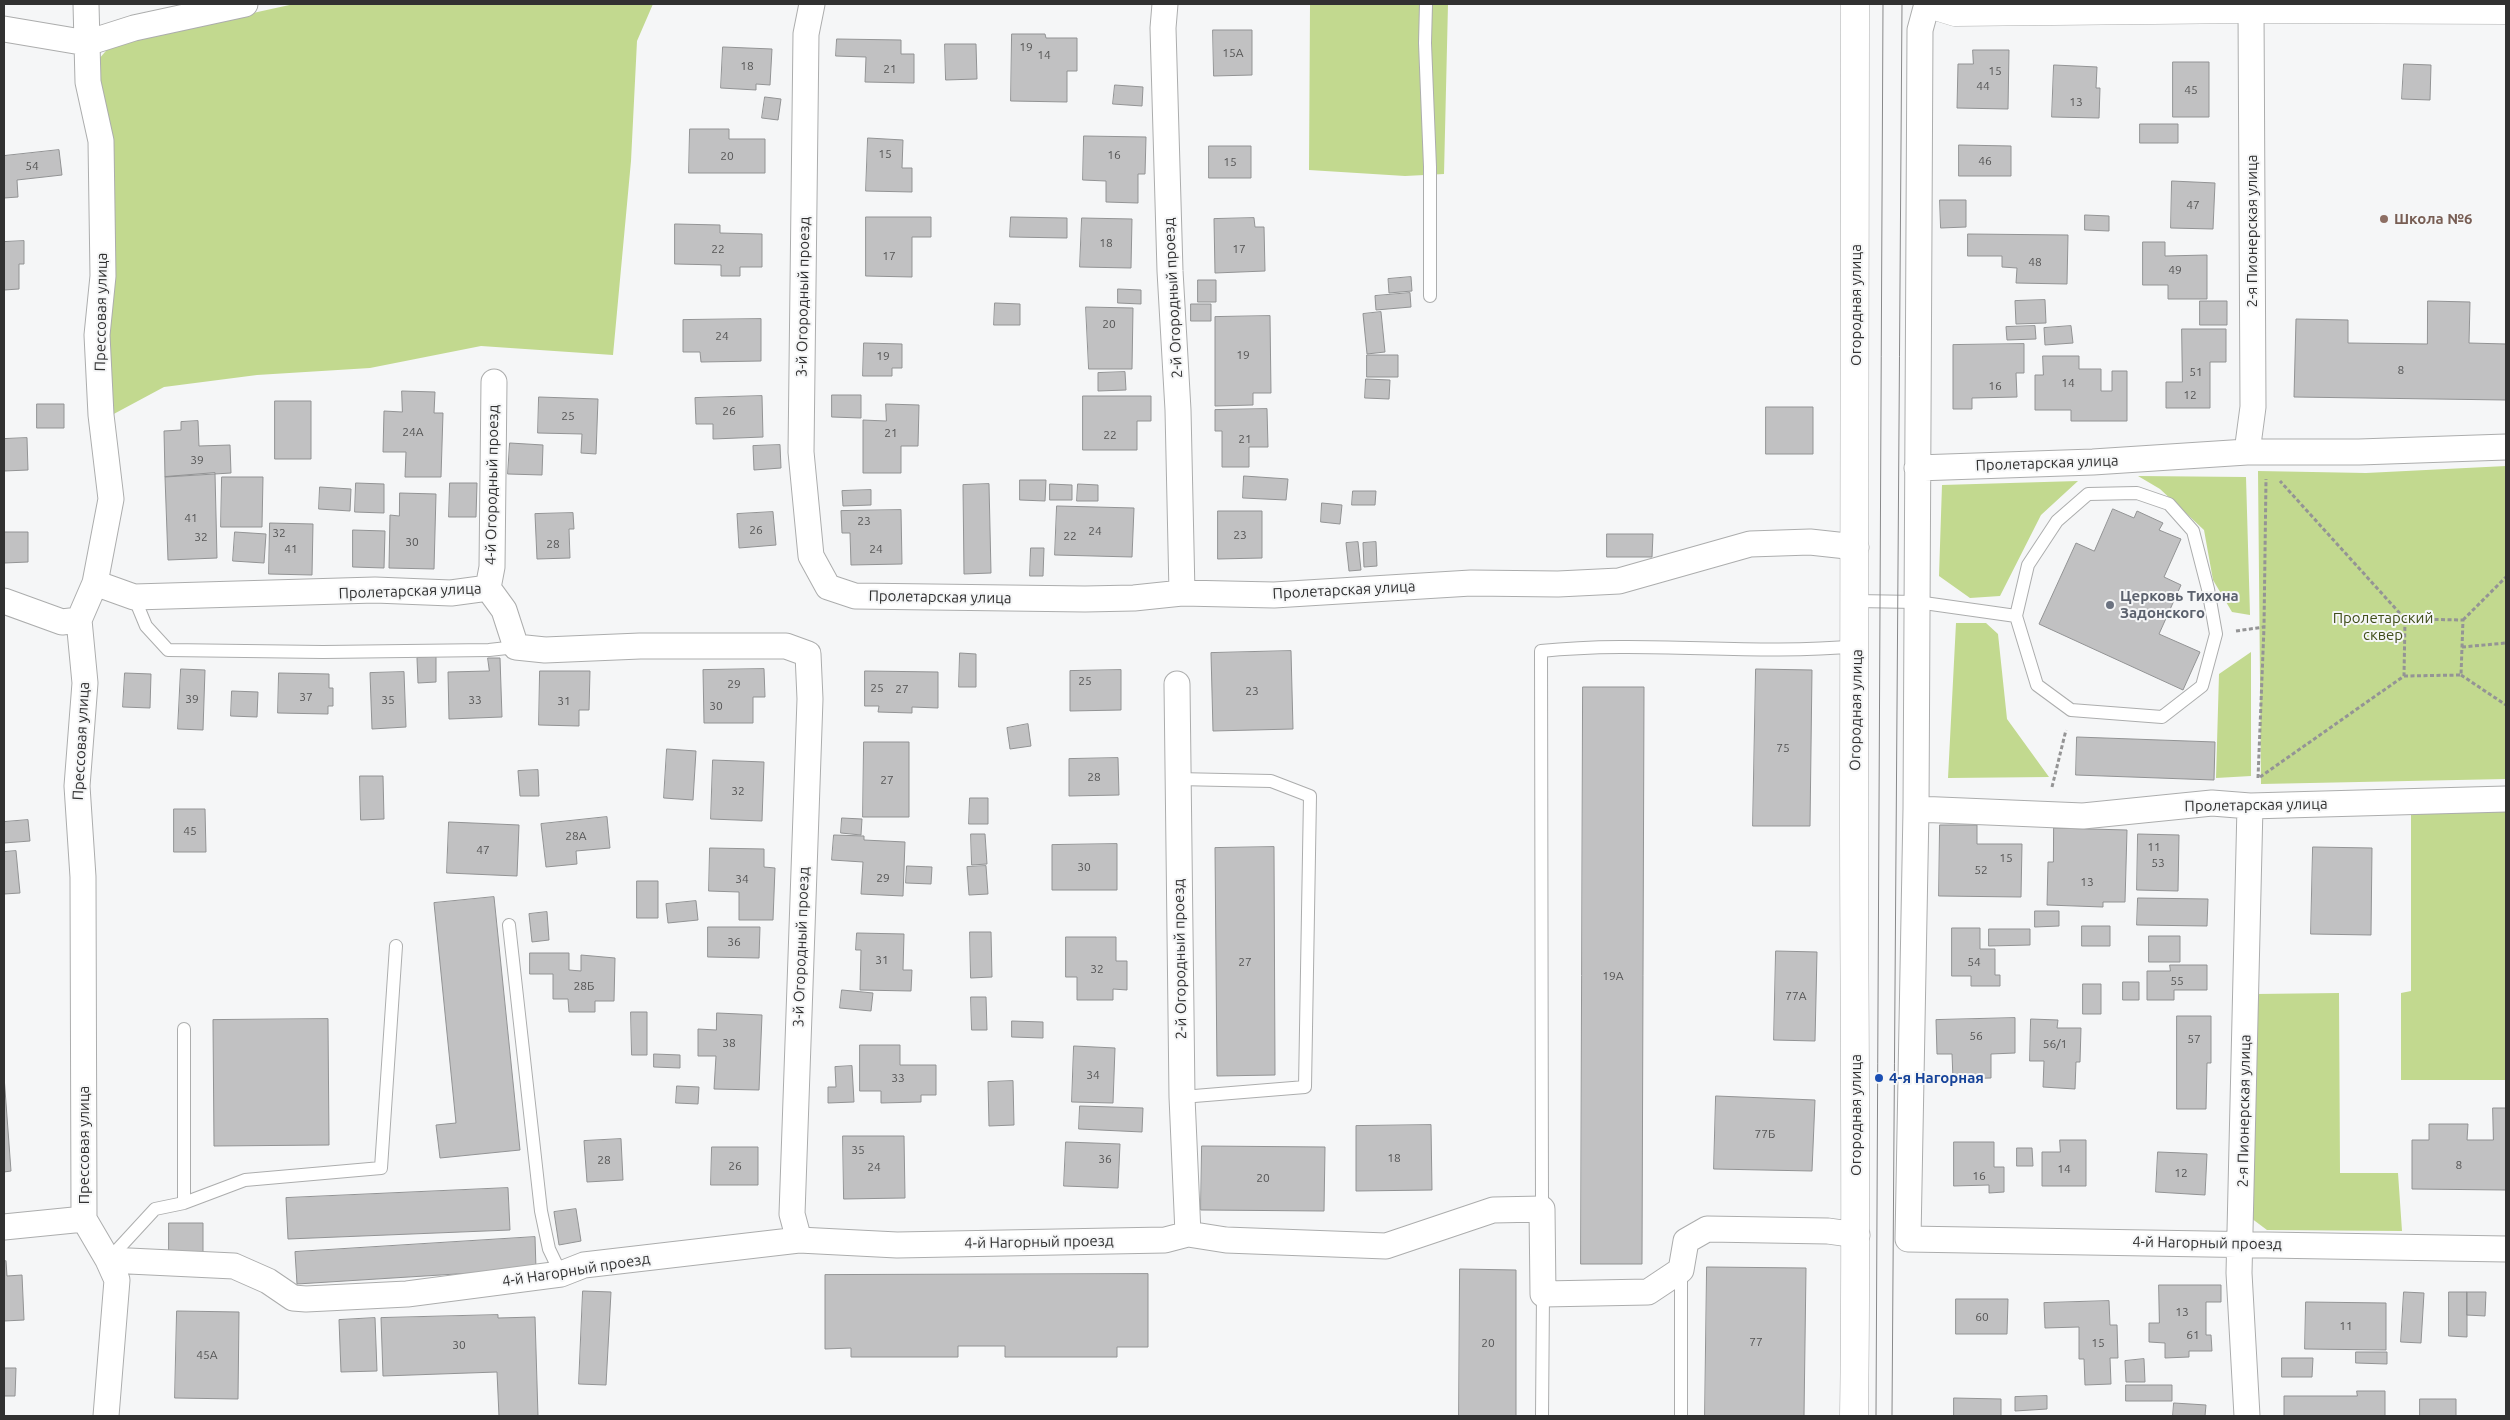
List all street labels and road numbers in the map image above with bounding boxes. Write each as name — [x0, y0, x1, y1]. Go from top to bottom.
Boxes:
street label: 2-я Пионерская улица — [2243, 154, 2261, 308]
street label: 3-й Огородный проезд — [793, 217, 813, 377]
street label: 2-й Огородный проезд — [1160, 217, 1186, 379]
street label: Огородная улица — [1847, 244, 1865, 366]
street label: Прессовая улица — [91, 253, 111, 371]
street label: 4-й Огородный проезд — [482, 405, 502, 565]
street label: Пролетарская улица — [1975, 452, 2119, 474]
street label: Пролетарская улица — [1272, 577, 1416, 603]
street label: Пролетарская улица — [338, 580, 482, 602]
street label: Пролетарская улица — [868, 587, 1012, 607]
street label: Огородная улица — [1846, 649, 1866, 771]
street label: Прессовая улица — [69, 681, 93, 801]
street label: Пролетарская улица — [2184, 795, 2328, 815]
street label: 3-й Огородный проезд — [789, 866, 813, 1028]
street label: 2-й Огородный проезд — [1170, 879, 1190, 1039]
street label: 2-я Пионерская улица — [2234, 1034, 2254, 1188]
street label: Огородная улица — [1847, 1054, 1865, 1176]
street label: Прессовая улица — [75, 1086, 93, 1204]
street label: 4-й Нагорный проезд — [964, 1232, 1114, 1252]
street label: 4-й Нагорный проезд — [2132, 1233, 2282, 1253]
street label: 4-й Нагорный проезд — [501, 1249, 651, 1291]

